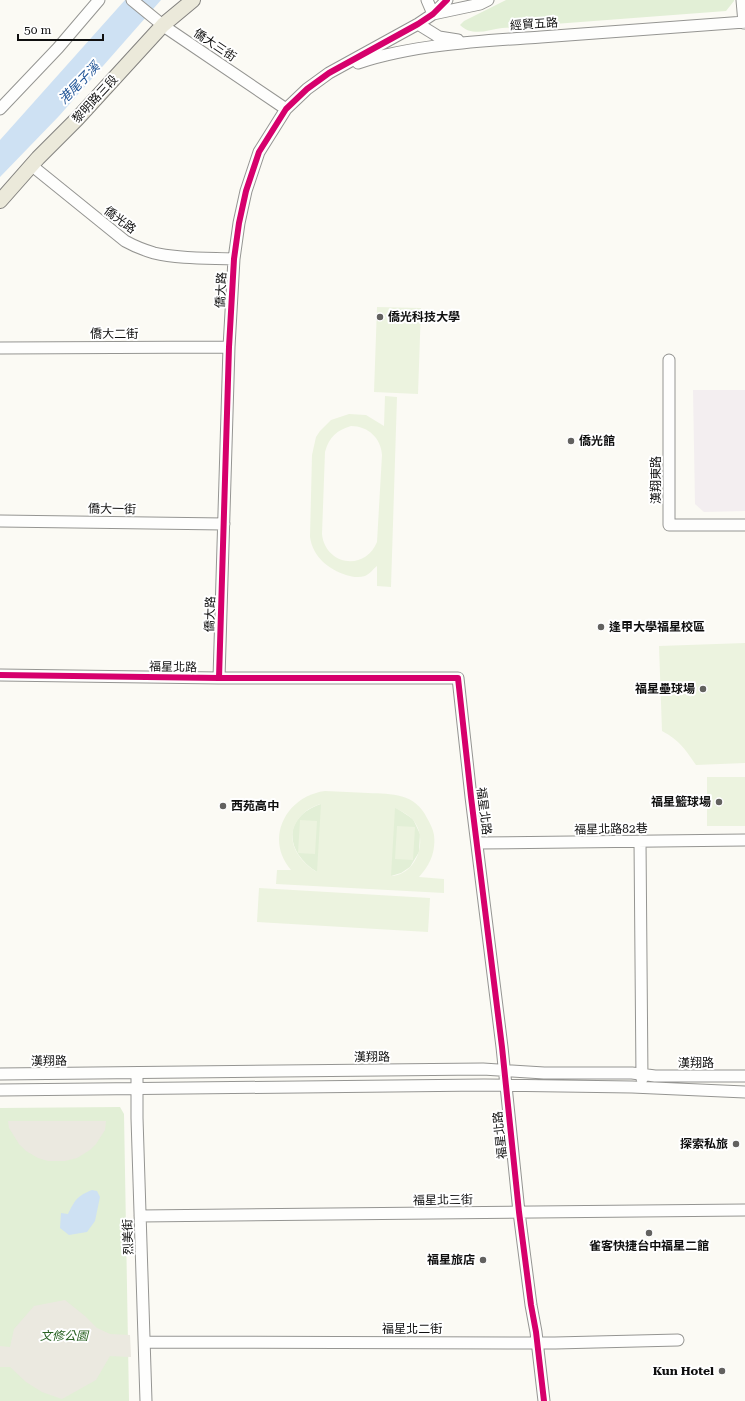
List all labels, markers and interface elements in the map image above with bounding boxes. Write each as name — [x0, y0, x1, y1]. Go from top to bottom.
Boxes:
street label: 經貿五路 — [510, 15, 558, 33]
scale bar — [18, 16, 103, 42]
text: 50 m — [24, 23, 51, 37]
street label: 僑大三街 — [191, 26, 239, 64]
water label: 港尾子溪 — [56, 58, 104, 107]
street label: 黎明路三段 — [69, 72, 121, 126]
street label: 僑光路 — [101, 204, 139, 236]
street label: 僑大路 — [213, 272, 229, 308]
place label: 僑光科技大學 — [388, 310, 460, 324]
marker: 僑光科技大學 — [375, 312, 385, 322]
street label: 僑大二街 — [90, 327, 138, 341]
place label: 僑光館 — [579, 434, 615, 448]
marker: 僑光館 — [566, 436, 576, 446]
street label: 漢翔東路 — [649, 456, 663, 504]
street label: 僑大一街 — [88, 502, 136, 516]
street label: 僑大路 — [202, 596, 218, 632]
place label: 逢甲大學福星校區 — [609, 620, 705, 634]
marker: 逢甲大學福星校區 — [596, 622, 606, 632]
street label: 福星北路 — [149, 660, 197, 674]
place label: 福星壘球場 — [635, 682, 695, 696]
marker: 福星壘球場 — [698, 684, 708, 694]
street label: 福星北路 — [474, 786, 494, 836]
place label: 福星籃球場 — [651, 795, 711, 809]
marker: 福星籃球場 — [714, 797, 724, 807]
place label: 西苑高中 — [231, 799, 279, 813]
marker: 西苑高中 — [218, 801, 228, 811]
street label: 福星北路82巷 — [574, 821, 648, 837]
street label: 漢翔路 — [354, 1050, 390, 1064]
street label: 漢翔路 — [31, 1054, 67, 1068]
street label: 漢翔路 — [678, 1056, 714, 1070]
street label: 福星北路 — [491, 1110, 509, 1160]
place label: 探索私旅 — [680, 1137, 728, 1151]
marker: 探索私旅 — [731, 1139, 741, 1149]
street label: 福星北三街 — [413, 1192, 473, 1208]
street label: 烈美街 — [120, 1219, 136, 1255]
marker: 雀客快捷台中福星二館 — [644, 1228, 654, 1238]
place label: 雀客快捷台中福星二館 — [589, 1239, 709, 1253]
place label: 福星旅店 — [427, 1253, 475, 1267]
marker: 福星旅店 — [478, 1255, 488, 1265]
street label: 福星北二街 — [382, 1322, 442, 1336]
park label: 文修公園 — [40, 1329, 90, 1343]
place label: Kun Hotel — [653, 1364, 714, 1378]
marker: Kun Hotel — [717, 1366, 727, 1376]

